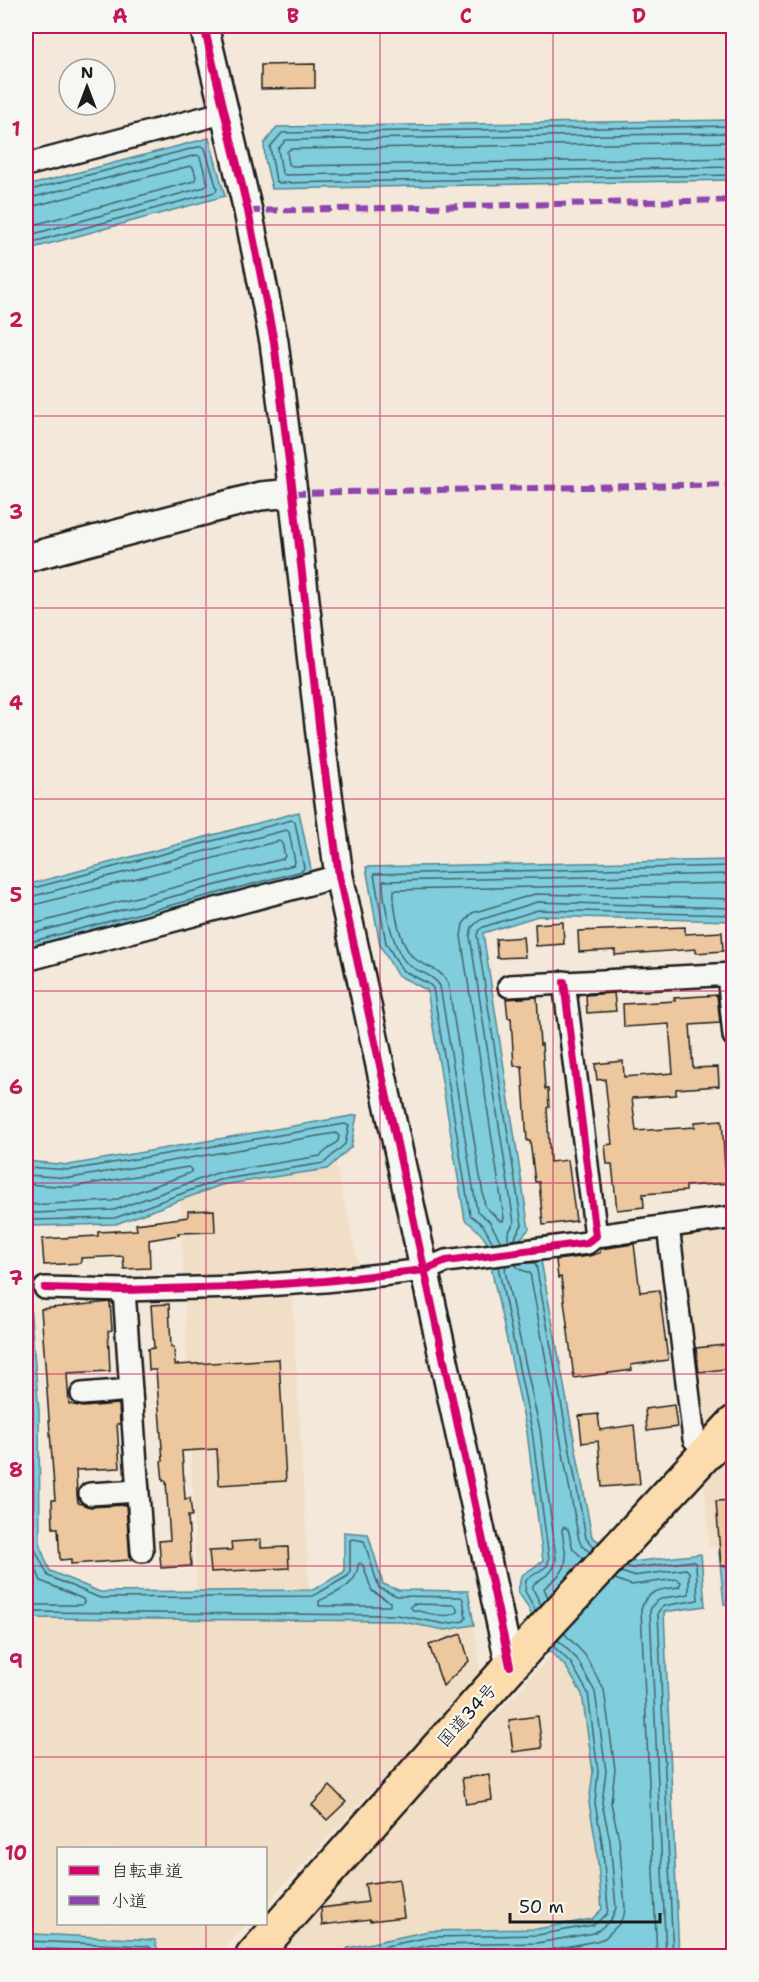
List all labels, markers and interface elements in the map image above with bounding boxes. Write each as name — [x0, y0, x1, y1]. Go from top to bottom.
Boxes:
text: A — [112, 3, 128, 29]
text: B — [287, 3, 299, 29]
text: C — [460, 3, 472, 29]
text: D — [632, 3, 646, 29]
north arrow — [57, 57, 117, 117]
text: N — [81, 62, 93, 83]
text: 1 — [11, 116, 21, 142]
text: 2 — [9, 307, 23, 333]
text: 3 — [9, 499, 23, 525]
text: 4 — [9, 690, 23, 716]
text: 5 — [10, 882, 22, 908]
text: 6 — [9, 1074, 23, 1100]
text: 7 — [9, 1265, 23, 1291]
text: 8 — [9, 1457, 23, 1483]
text: 9 — [9, 1648, 23, 1674]
street label: 国道34号 — [432, 1678, 502, 1752]
text: 10 — [5, 1840, 27, 1866]
legend — [57, 1847, 267, 1925]
text: 自転車道 — [111, 1859, 183, 1883]
scale bar — [510, 1886, 660, 1924]
text: 小道 — [111, 1889, 147, 1913]
text: 50 m — [519, 1895, 564, 1919]

